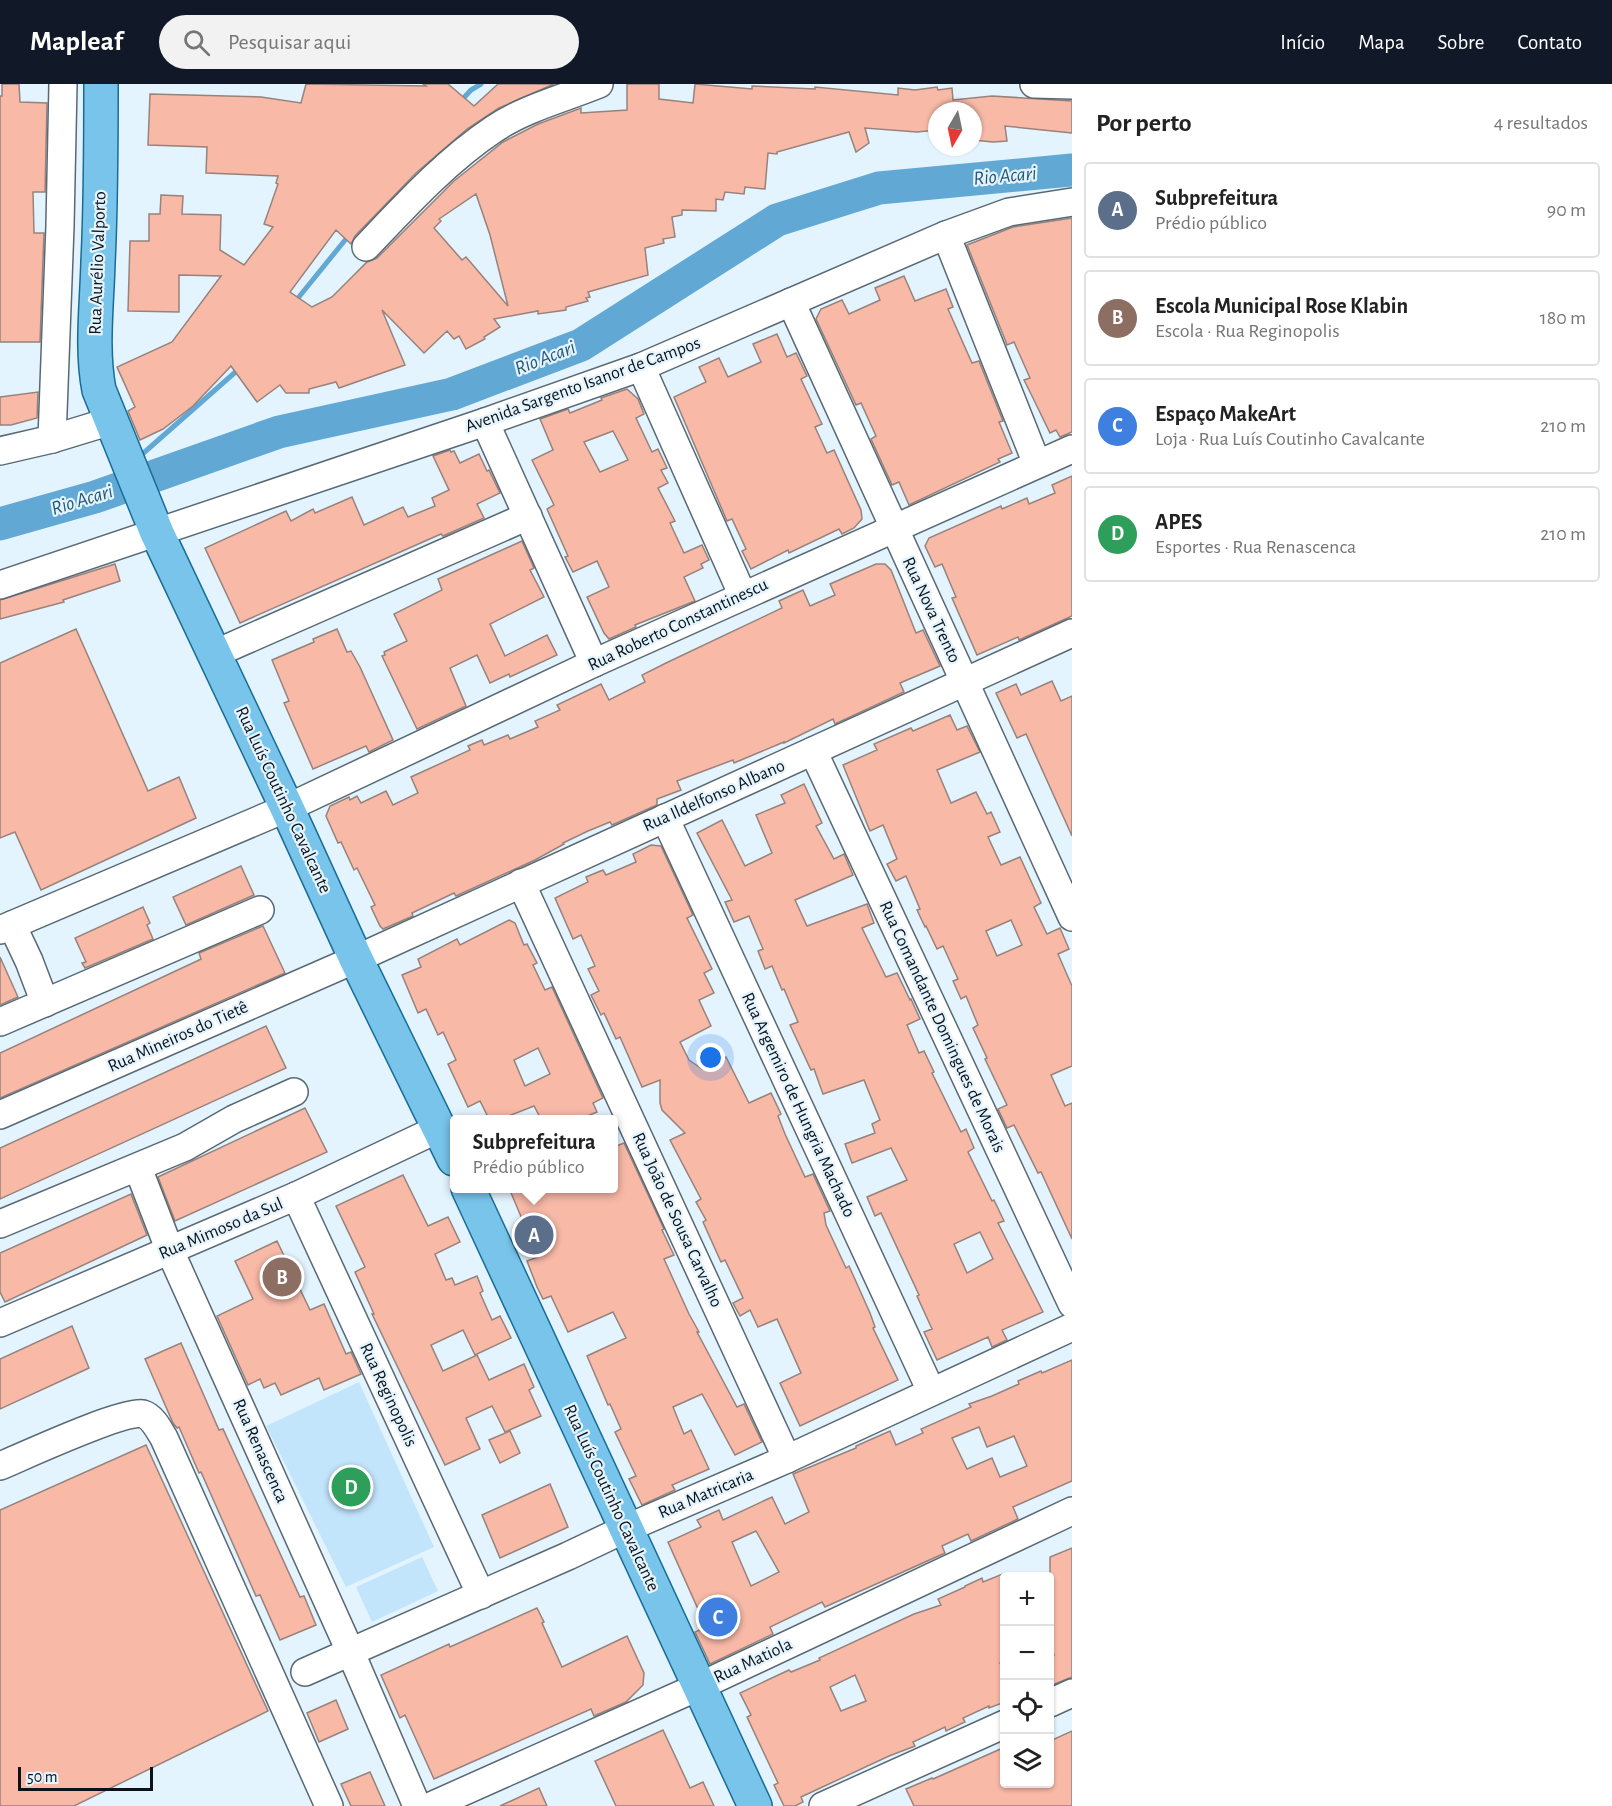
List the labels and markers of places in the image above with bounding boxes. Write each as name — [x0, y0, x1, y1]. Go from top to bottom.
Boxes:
pin: A — [514, 1212, 554, 1258]
pin: B — [262, 1254, 302, 1300]
pin: D — [332, 1464, 370, 1510]
pin: C — [698, 1594, 738, 1640]

